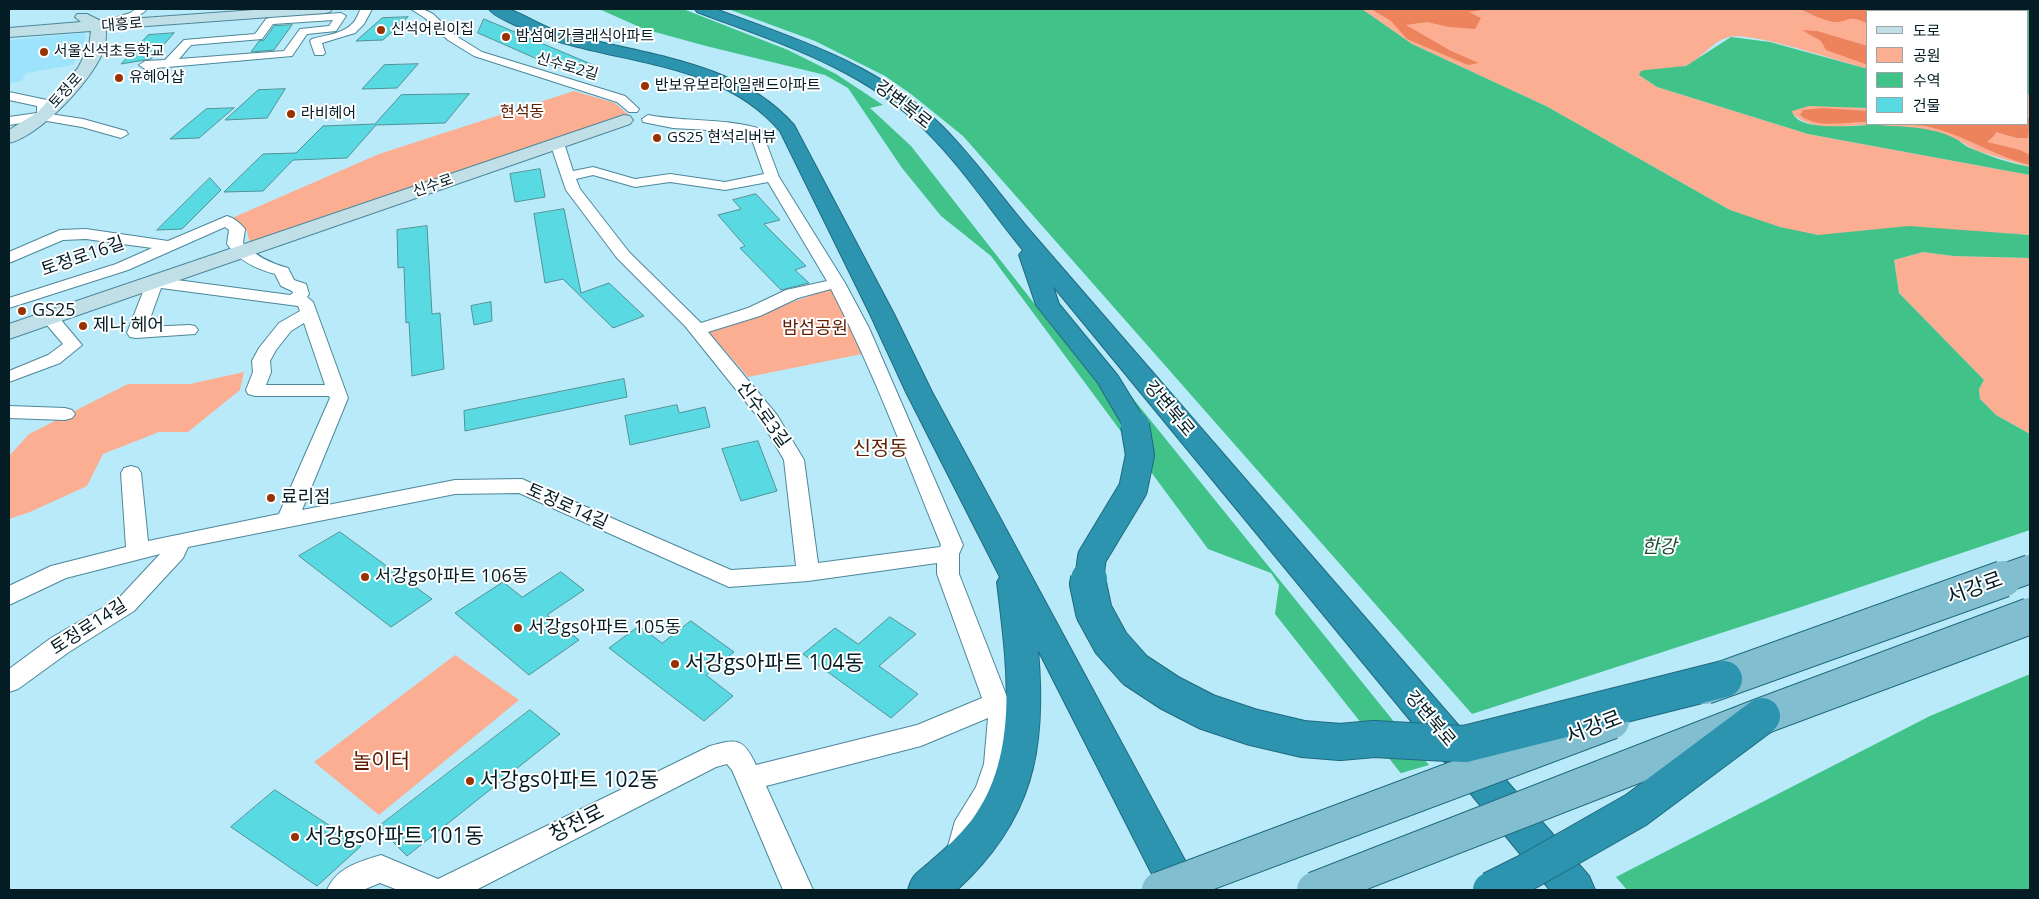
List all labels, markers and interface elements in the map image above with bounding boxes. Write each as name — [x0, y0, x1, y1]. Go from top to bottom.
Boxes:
legend — [1866, 10, 2029, 125]
street label: 대흥로 — [101, 14, 143, 36]
text: 도로 — [1913, 20, 1941, 40]
place label: 신석어린이집 — [391, 21, 474, 39]
marker: 신석어린이집 — [375, 24, 387, 36]
place label: 밤섬예가클래식아파트 — [516, 28, 654, 46]
marker: 밤섬예가클래식아파트 — [500, 31, 512, 43]
place label: 서울신석초등학교 — [54, 43, 164, 61]
text: 공원 — [1913, 45, 1941, 65]
marker: 서울신석초등학교 — [38, 46, 50, 58]
street label: 신수로2길 — [534, 50, 600, 84]
place label: 유헤어샵 — [129, 69, 184, 87]
street label: 토정로 — [45, 70, 87, 112]
text: 수역 — [1913, 70, 1941, 90]
marker: 유헤어샵 — [113, 72, 125, 84]
street label: 강변북로 — [870, 76, 936, 134]
place label: 반보유보라아일랜드아파트 — [655, 77, 821, 95]
marker: 반보유보라아일랜드아파트 — [639, 80, 651, 92]
text: 건물 — [1913, 95, 1941, 115]
district label: 현석동 — [500, 102, 544, 122]
place label: 라비헤어 — [301, 105, 356, 123]
marker: 라비헤어 — [285, 108, 297, 120]
place label: GS25 현석리버뷰 — [667, 129, 776, 147]
marker: GS25 현석리버뷰 — [651, 132, 663, 144]
street label: 신수로 — [410, 171, 456, 201]
street label: 토정로16길 — [38, 233, 128, 281]
place label: GS25 — [32, 300, 76, 322]
marker: GS25 — [16, 305, 28, 317]
place label: 제나 헤어 — [93, 315, 164, 337]
park label: 밤섬공원 — [782, 318, 848, 340]
marker: 제나 헤어 — [77, 320, 89, 332]
street label: 강변북로 — [1139, 377, 1199, 441]
street label: 신수로3길 — [732, 378, 794, 452]
district label: 신정동 — [852, 437, 908, 461]
street label: 토정로14길 — [523, 479, 611, 535]
place label: 료리점 — [281, 487, 331, 509]
marker: 료리점 — [265, 492, 277, 504]
water label: 한강 — [1642, 537, 1676, 559]
place label: 서강gs아파트 106동 — [375, 566, 528, 588]
street label: 서강로 — [1943, 567, 2007, 611]
marker: 서강gs아파트 106동 — [359, 571, 371, 583]
street label: 토정로14길 — [47, 594, 131, 660]
place label: 서강gs아파트 105동 — [528, 617, 681, 639]
marker: 서강gs아파트 105동 — [512, 622, 524, 634]
place label: 서강gs아파트 104동 — [685, 651, 864, 677]
marker: 서강gs아파트 104동 — [669, 658, 681, 670]
street label: 강변북로 — [1400, 687, 1460, 751]
street label: 서강로 — [1562, 706, 1626, 750]
park label: 놀이터 — [352, 749, 410, 775]
place label: 서강gs아파트 102동 — [480, 768, 659, 794]
marker: 서강gs아파트 102동 — [464, 775, 476, 787]
street label: 창전로 — [545, 800, 609, 848]
place label: 서강gs아파트 101동 — [305, 824, 484, 850]
marker: 서강gs아파트 101동 — [289, 831, 301, 843]

